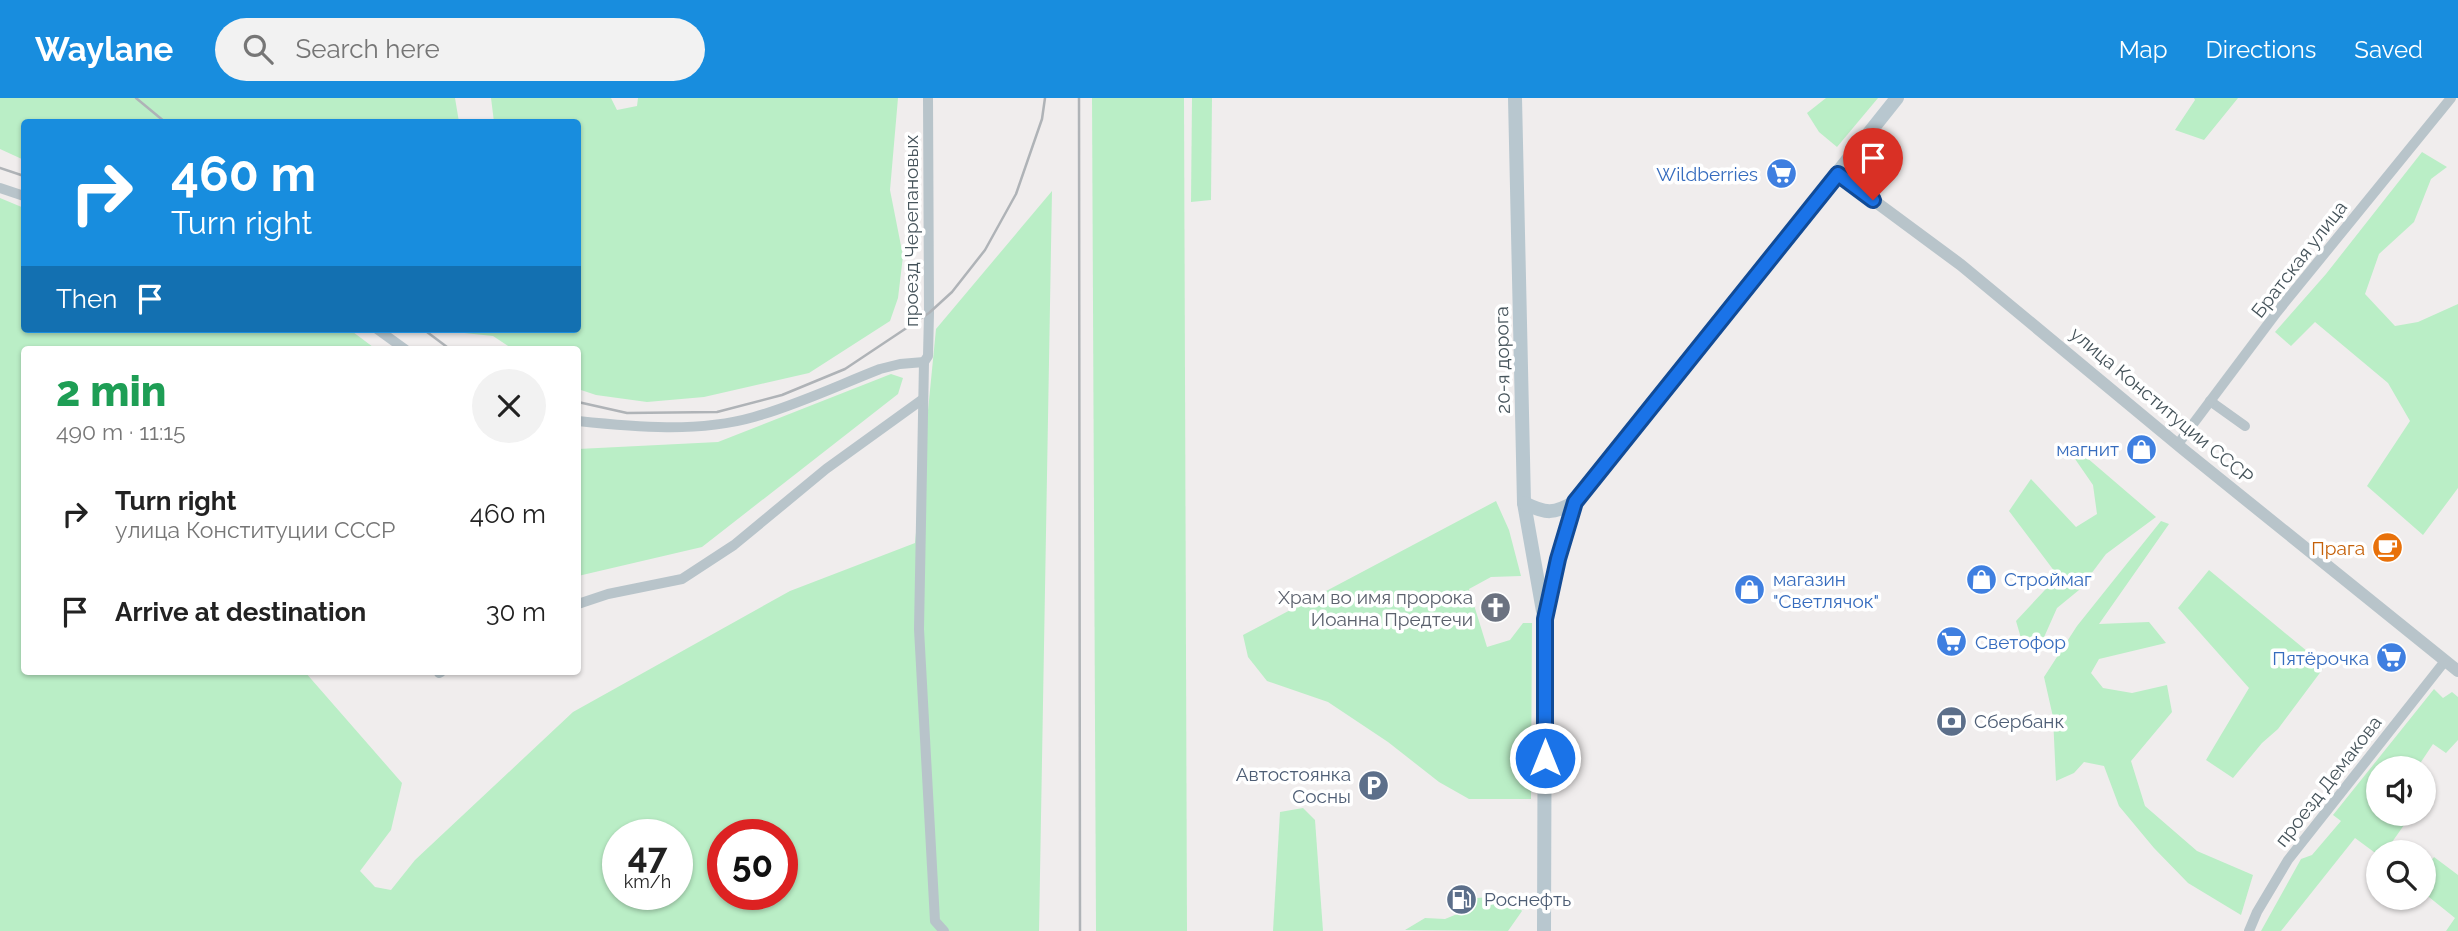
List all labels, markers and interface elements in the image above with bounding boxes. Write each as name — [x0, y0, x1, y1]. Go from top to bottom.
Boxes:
search box — [215, 18, 705, 81]
text: Waylane — [35, 30, 173, 69]
icon: search — [239, 30, 277, 68]
text: Search here — [295, 34, 440, 64]
text: Map — [2119, 35, 2168, 64]
text: Directions — [2206, 35, 2316, 64]
text: Saved — [2354, 35, 2423, 64]
pin — [1843, 128, 1903, 200]
street label: проезд Черепановых — [900, 135, 922, 327]
icon: arrive — [1854, 139, 1892, 177]
text: 460 m — [171, 145, 316, 202]
icon: right — [56, 147, 147, 238]
supermarket icon: Wildberries — [1764, 157, 1798, 191]
place label: Wildberries — [1656, 163, 1758, 185]
street label: Братская улица — [2247, 196, 2351, 322]
text: Turn right — [171, 204, 312, 241]
icon: arrive — [131, 280, 169, 318]
text: Then — [56, 284, 117, 314]
street label: 20-я дорога — [1490, 306, 1514, 414]
street label: улица Конституции СССР — [2066, 322, 2258, 488]
text: 2 min — [56, 367, 166, 416]
button: close — [472, 369, 546, 443]
text: 490 m · 11:15 — [56, 418, 186, 445]
shop icon: магнит — [2125, 432, 2159, 466]
place label: магнит — [2056, 438, 2119, 460]
text: Turn right — [115, 486, 236, 516]
icon: right — [56, 495, 94, 533]
text: 460 m — [470, 499, 546, 529]
text: улица Конституции СССР — [115, 516, 395, 543]
cafe icon: Прага — [2371, 531, 2405, 565]
place label: Прага — [2311, 537, 2365, 559]
shop icon: Строймаг — [1964, 562, 1998, 596]
place label: магазин "Светлячок" — [1773, 568, 1879, 612]
place label: Строймаг — [2004, 568, 2092, 590]
shop icon: магазин "Светлячок" — [1733, 573, 1767, 607]
place label: Храм во имя пророка Иоанна Предтечи — [1278, 586, 1473, 630]
church icon: Храм во имя пророка Иоанна Предтечи — [1479, 591, 1513, 625]
icon: arrive — [56, 593, 94, 631]
text: Arrive at destination — [115, 597, 366, 627]
text: 30 m — [486, 597, 546, 627]
supermarket icon: Светофор — [1935, 625, 1969, 659]
place label: Светофор — [1975, 631, 2066, 653]
supermarket icon: Пятёрочка — [2375, 641, 2409, 675]
place label: Пятёрочка — [2272, 647, 2369, 669]
bank icon: Сбербанк — [1934, 704, 1968, 738]
place label: Сбербанк — [1974, 710, 2064, 732]
street label: проезд Демакова — [2270, 711, 2386, 851]
position arrow — [1508, 721, 1582, 795]
map controls — [2366, 756, 2436, 910]
button: sound — [2366, 756, 2436, 826]
place label: Автостоянка Сосны — [1236, 763, 1351, 807]
parking icon: Автостоянка Сосны — [1357, 768, 1391, 802]
speed limit sign: 50 — [707, 819, 798, 910]
text: 47 — [628, 835, 667, 876]
button: search — [2366, 840, 2436, 910]
text: km/h — [624, 871, 671, 892]
fuel station icon: Роснефть — [1444, 882, 1478, 916]
place label: Роснефть — [1484, 888, 1571, 910]

